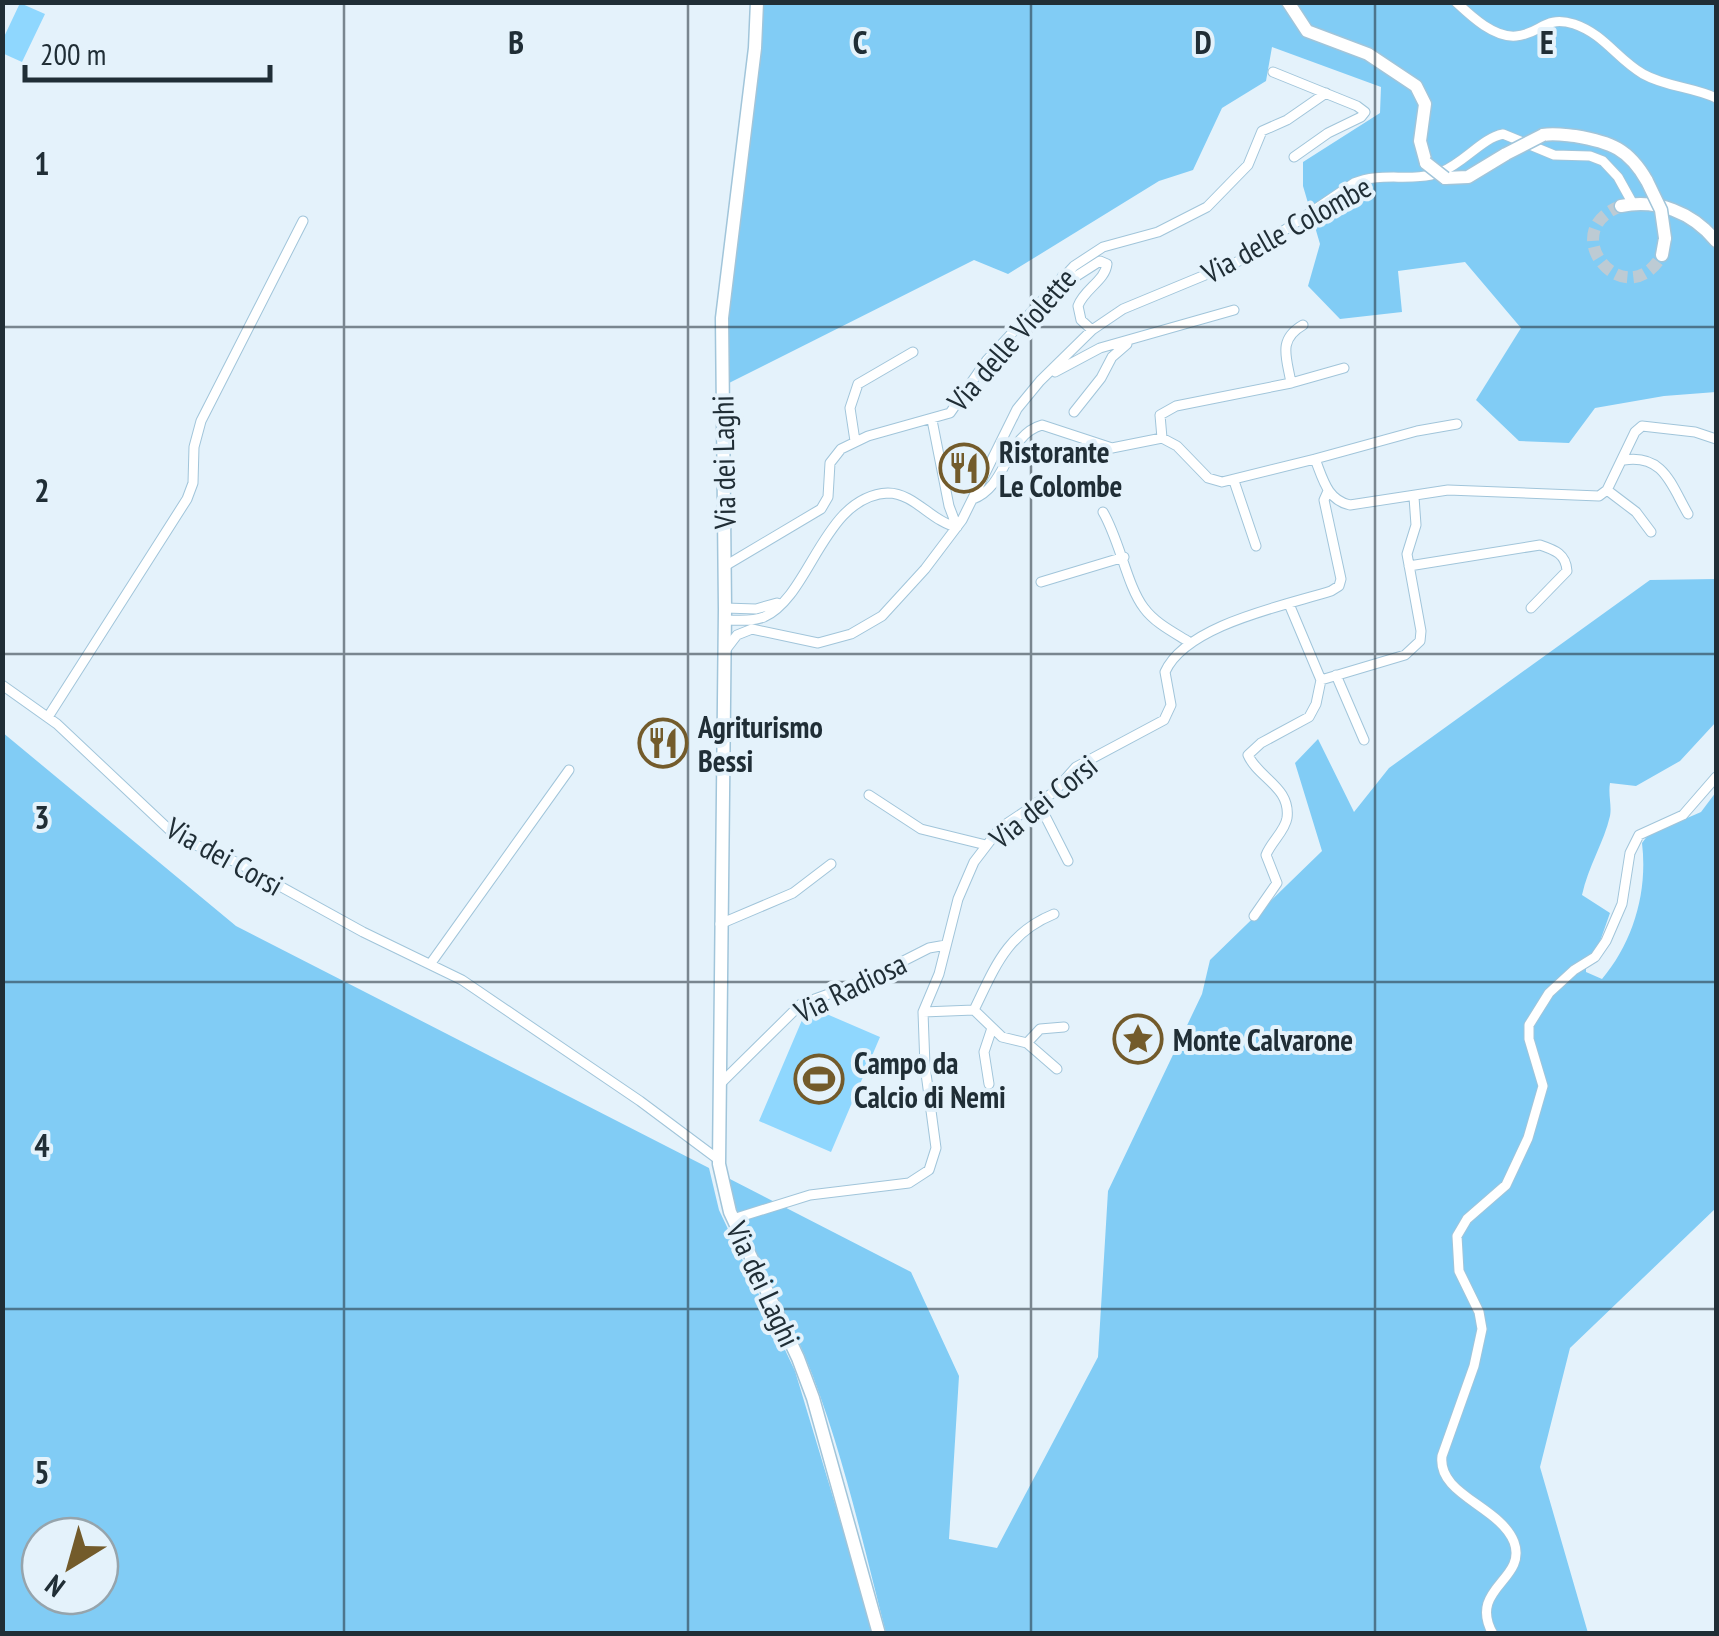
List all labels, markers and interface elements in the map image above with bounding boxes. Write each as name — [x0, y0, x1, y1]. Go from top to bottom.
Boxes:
scale bar — [25, 20, 270, 82]
text: B — [508, 21, 524, 63]
text: C — [853, 21, 868, 63]
text: D — [1194, 21, 1212, 63]
text: E — [1540, 21, 1554, 63]
text: 200 m — [40, 34, 106, 73]
text: 1 — [34, 142, 50, 184]
street label: Via delle Colombe — [1194, 166, 1378, 292]
street label: Via delle Violette — [937, 259, 1084, 420]
street label: Via dei Laghi — [702, 395, 744, 530]
place label: Ristorante Le Colombe — [999, 432, 1122, 505]
restaurant icon: Ristorante Le Colombe — [938, 442, 990, 494]
text: 2 — [34, 469, 50, 511]
place label: Agriturismo Bessi — [697, 707, 823, 780]
restaurant icon: Agriturismo Bessi — [637, 717, 689, 769]
street label: Via dei Corsi — [980, 746, 1105, 857]
text: 3 — [34, 796, 50, 838]
street label: Via dei Corsi — [159, 807, 290, 904]
street label: Via Radiosa — [787, 943, 912, 1031]
place icon: Monte Calvarone — [1112, 1013, 1164, 1065]
place label: Monte Calvarone — [1173, 1020, 1353, 1059]
place label: Campo da Calcio di Nemi — [854, 1043, 1006, 1116]
sports icon: Campo da Calcio di Nemi — [793, 1053, 845, 1105]
text: 4 — [34, 1124, 50, 1166]
street label: Via dei Laghi — [718, 1214, 810, 1353]
text: 5 — [34, 1451, 50, 1493]
north arrow — [20, 1516, 120, 1616]
text: N — [37, 1567, 72, 1606]

